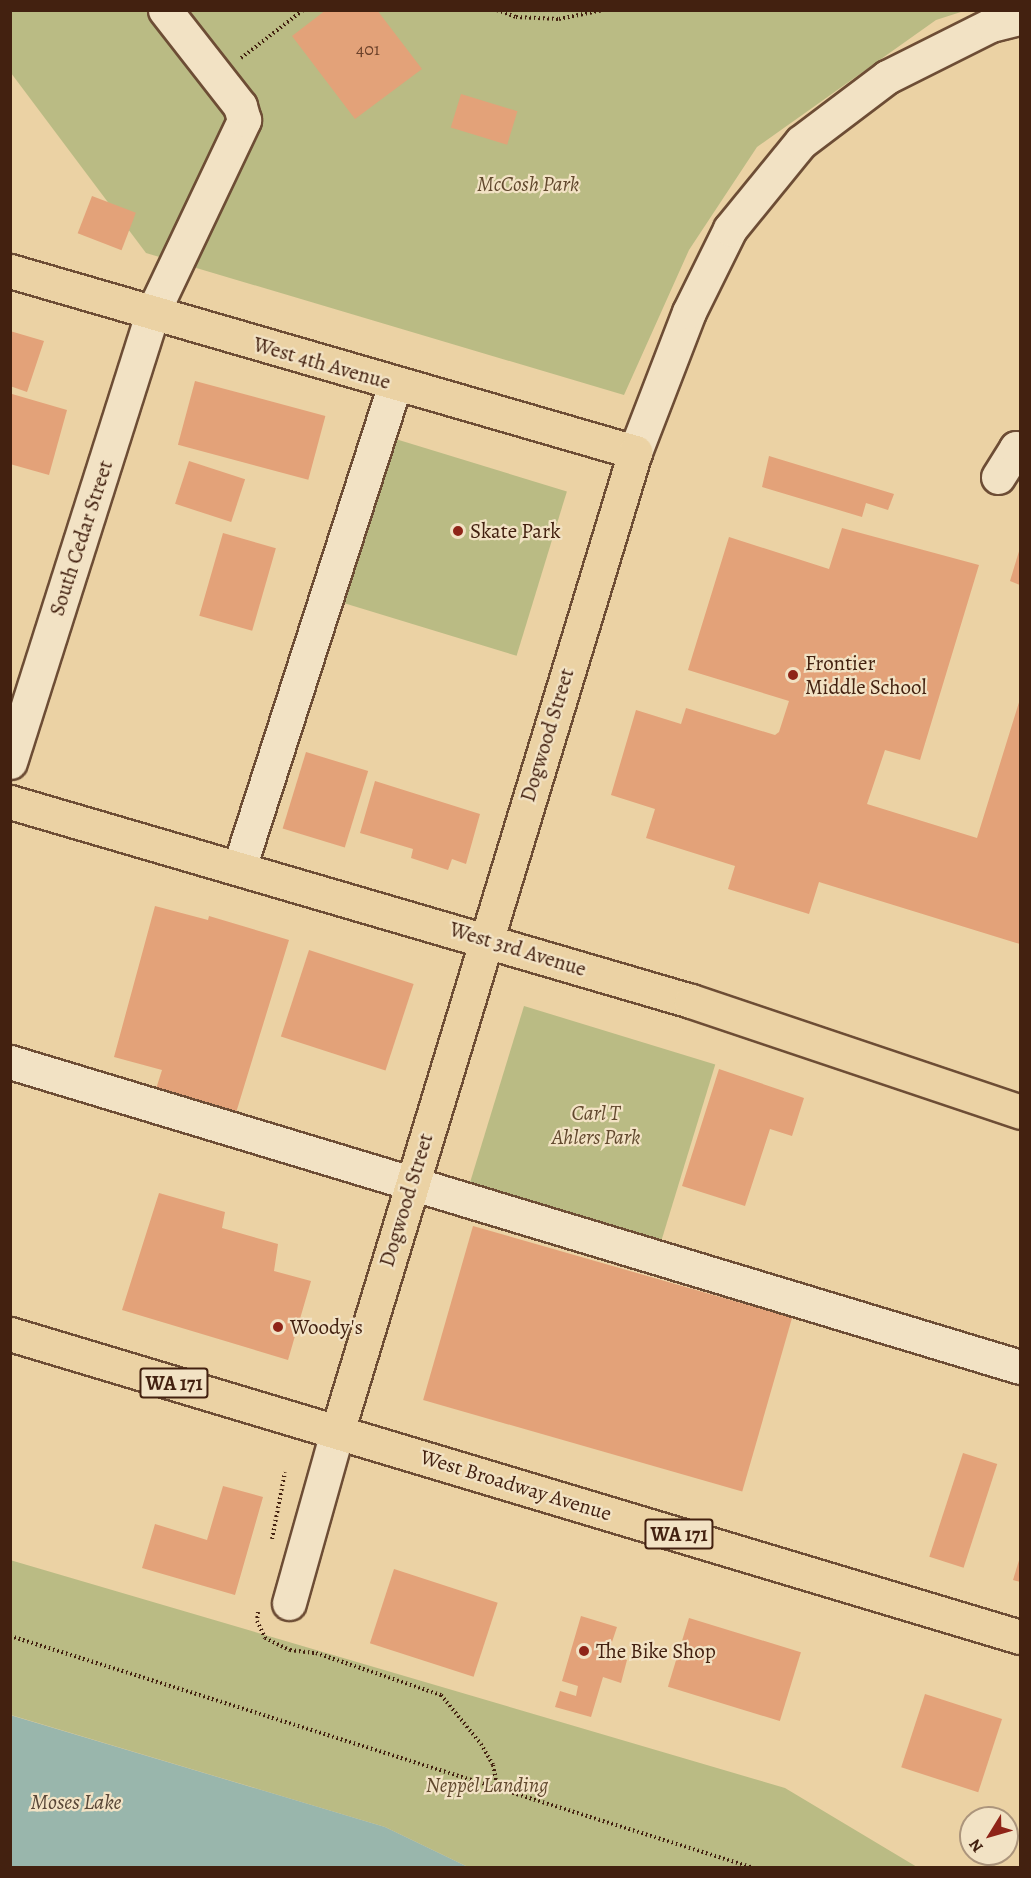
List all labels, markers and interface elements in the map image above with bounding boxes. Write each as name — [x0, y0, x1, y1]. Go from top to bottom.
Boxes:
house number: 401 — [356, 38, 380, 60]
park label: McCosh Park — [477, 171, 579, 197]
street label: West 4th Avenue — [251, 331, 393, 395]
street label: South Cedar Street — [44, 457, 118, 619]
place label: Skate Park — [470, 518, 561, 544]
marker: Skate Park — [451, 524, 465, 538]
place label: Frontier Middle School — [805, 650, 927, 700]
street label: Dogwood Street — [515, 665, 579, 805]
marker: Frontier Middle School — [786, 668, 800, 682]
street label: West 3rd Avenue — [447, 916, 589, 982]
park label: Carl T Ahlers Park — [552, 1100, 640, 1150]
street label: Dogwood Street — [374, 1130, 438, 1270]
place label: Woody's — [290, 1314, 363, 1340]
marker: Woody's — [271, 1320, 285, 1334]
road number: WA 171 — [138, 1366, 210, 1400]
street label: West Broadway Avenue — [417, 1444, 615, 1526]
road number: WA 171 — [643, 1517, 715, 1551]
place label: The Bike Shop — [596, 1638, 716, 1664]
marker: The Bike Shop — [577, 1644, 591, 1658]
park label: Neppel Landing — [426, 1772, 548, 1798]
water label: Moses Lake — [31, 1790, 121, 1816]
north arrow — [959, 1806, 1019, 1866]
text: N — [964, 1834, 989, 1857]

